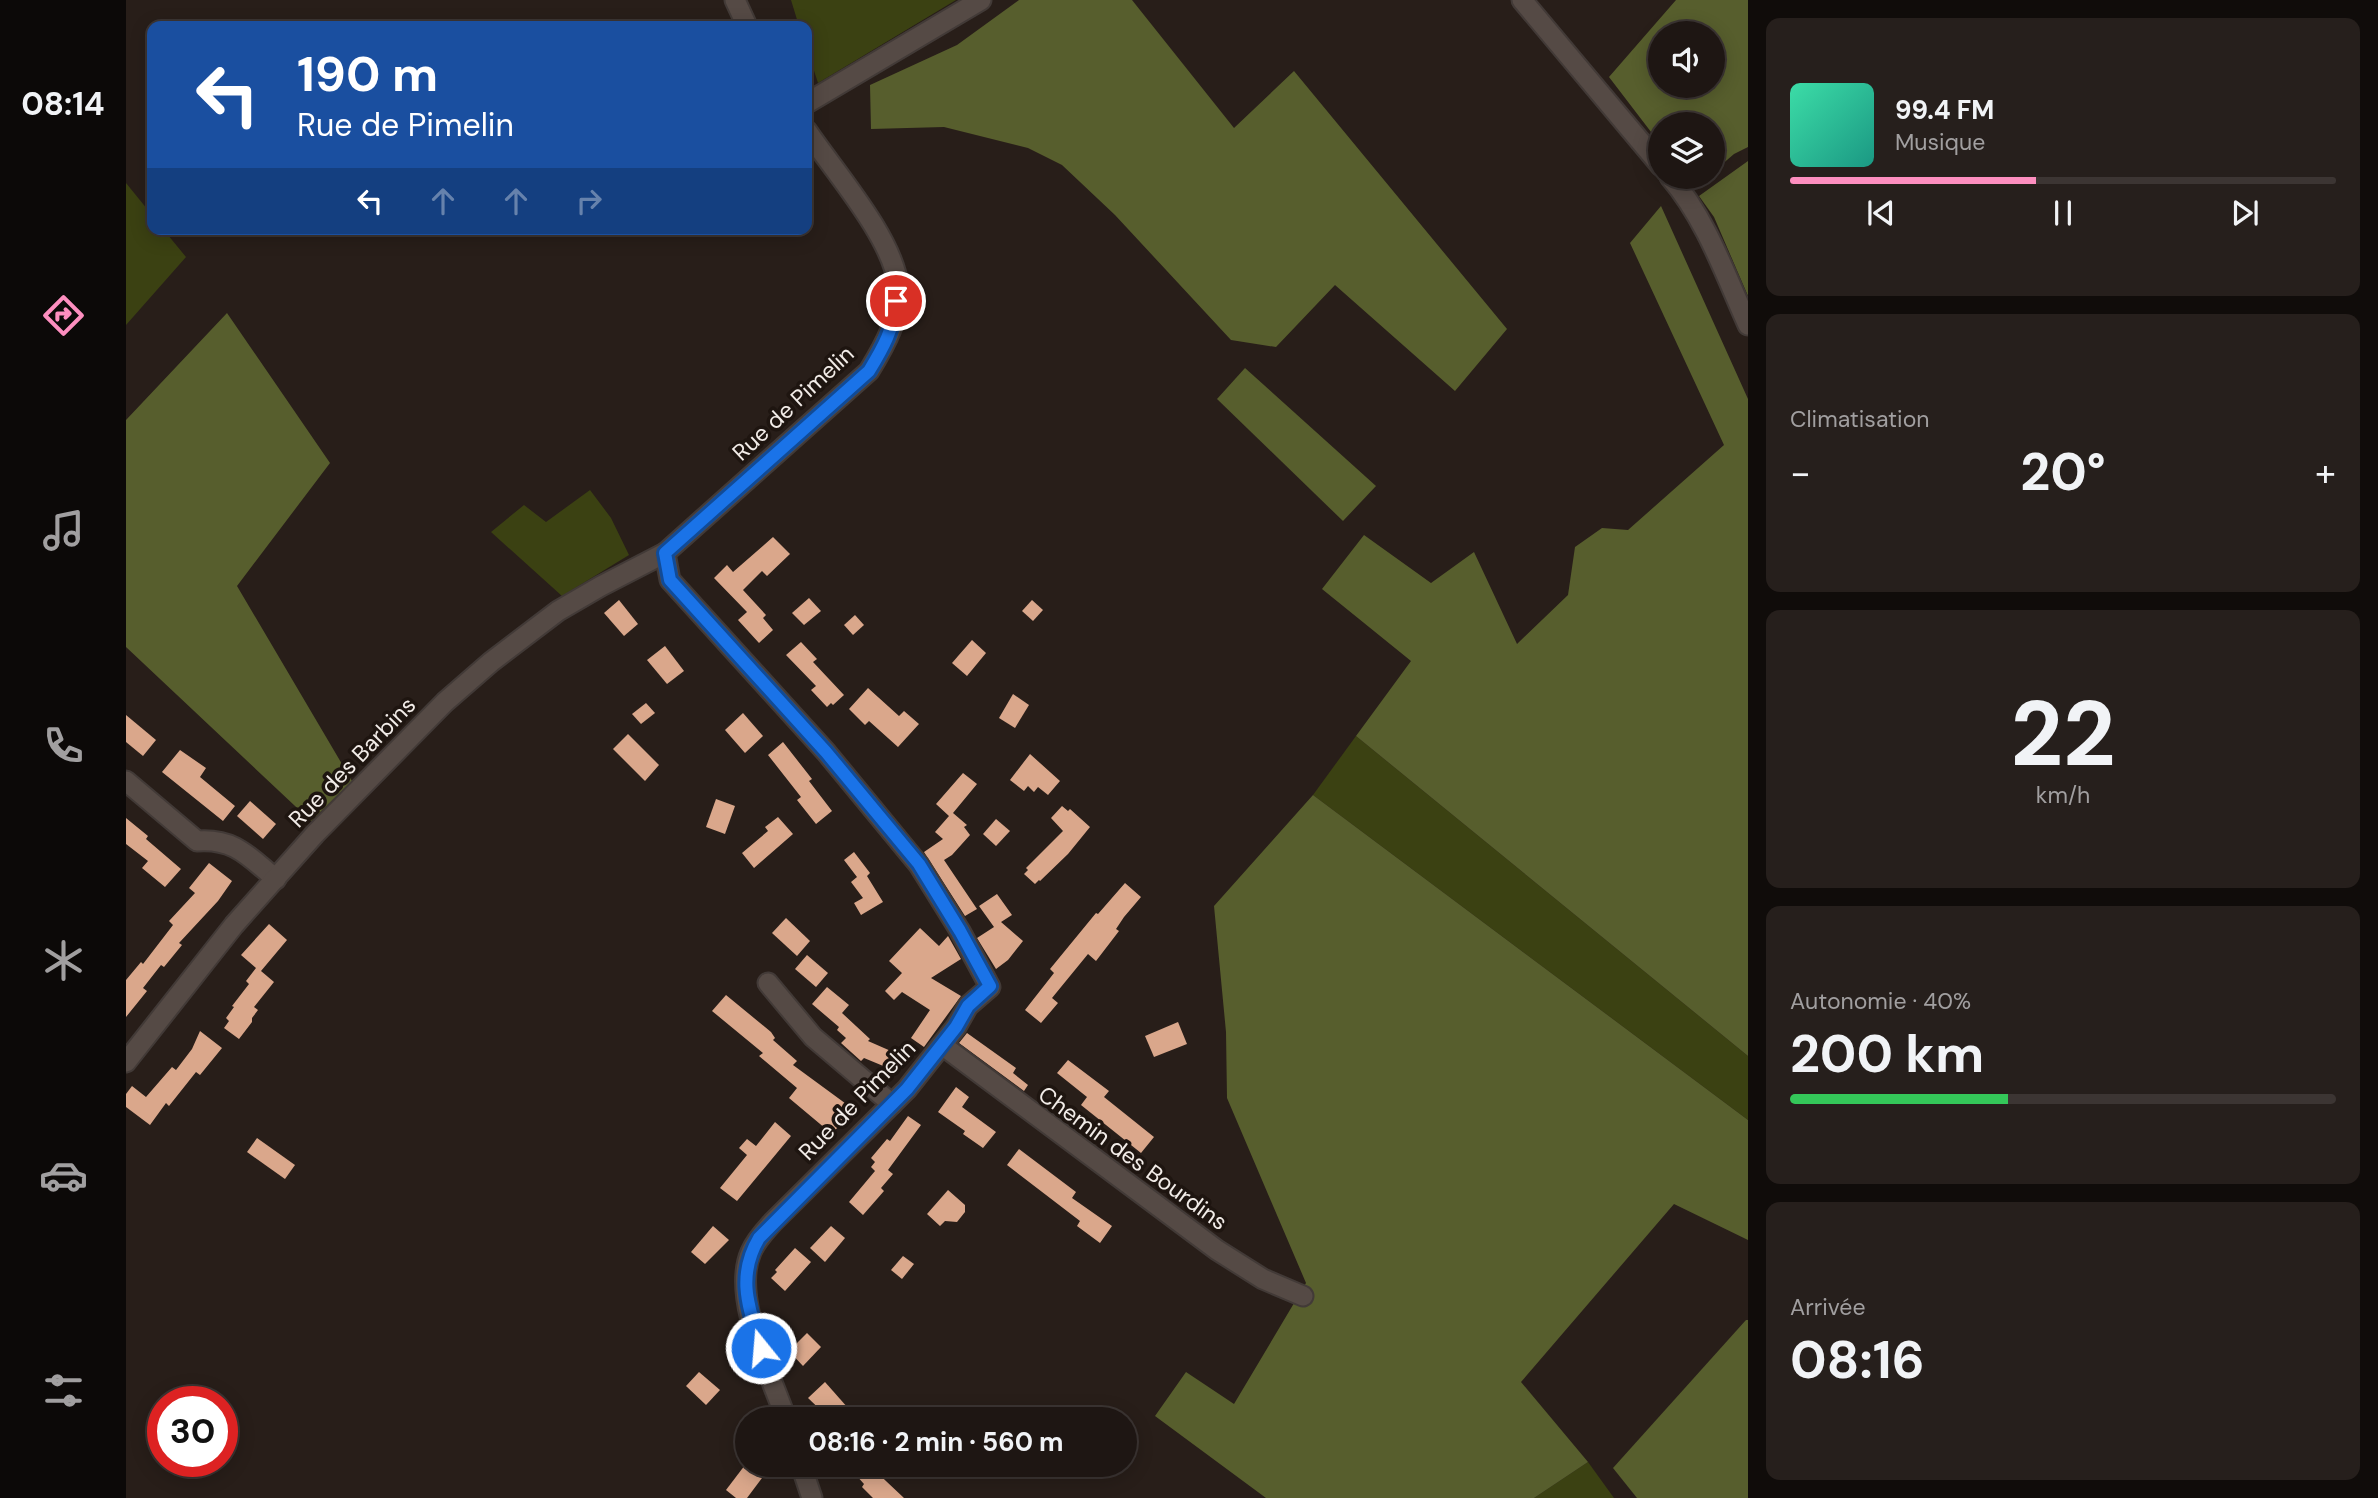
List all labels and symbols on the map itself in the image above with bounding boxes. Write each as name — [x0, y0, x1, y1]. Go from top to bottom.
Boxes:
pin — [866, 271, 926, 331]
street label: Rue de Pimelin — [726, 339, 860, 467]
street label: Rue des Barbins — [282, 690, 422, 834]
street label: Rue de Pimelin — [792, 1034, 922, 1166]
street label: Chemin des Bourdins — [1032, 1079, 1234, 1237]
position arrow — [724, 1311, 798, 1385]
speed limit sign: 30 — [147, 1386, 238, 1477]

